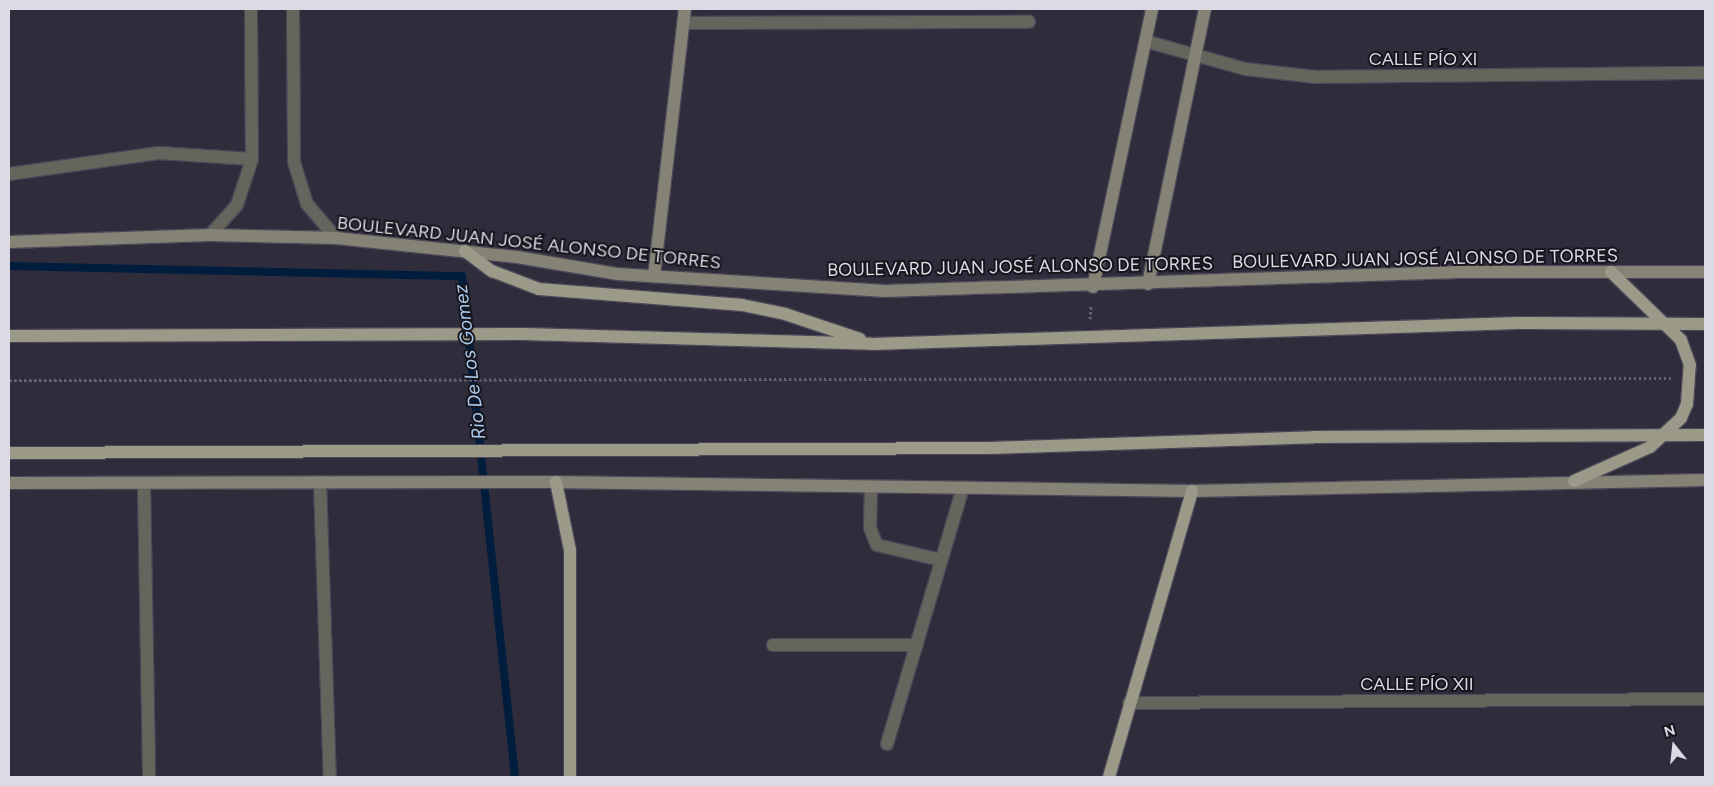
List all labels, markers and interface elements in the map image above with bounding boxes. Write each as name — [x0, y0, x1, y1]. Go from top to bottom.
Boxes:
street label: CALLE PÍO XI — [1369, 48, 1477, 70]
street label: BOULEVARD JUAN JOSÉ ALONSO DE TORRES — [336, 212, 722, 274]
street label: BOULEVARD JUAN JOSÉ ALONSO DE TORRES — [1232, 245, 1618, 273]
street label: BOULEVARD JUAN JOSÉ ALONSO DE TORRES — [827, 253, 1213, 281]
water label: Rio De Los Gomez — [449, 283, 491, 441]
street label: CALLE PÍO XII — [1360, 673, 1474, 695]
north arrow — [1649, 721, 1699, 771]
text: N — [1662, 721, 1677, 741]

